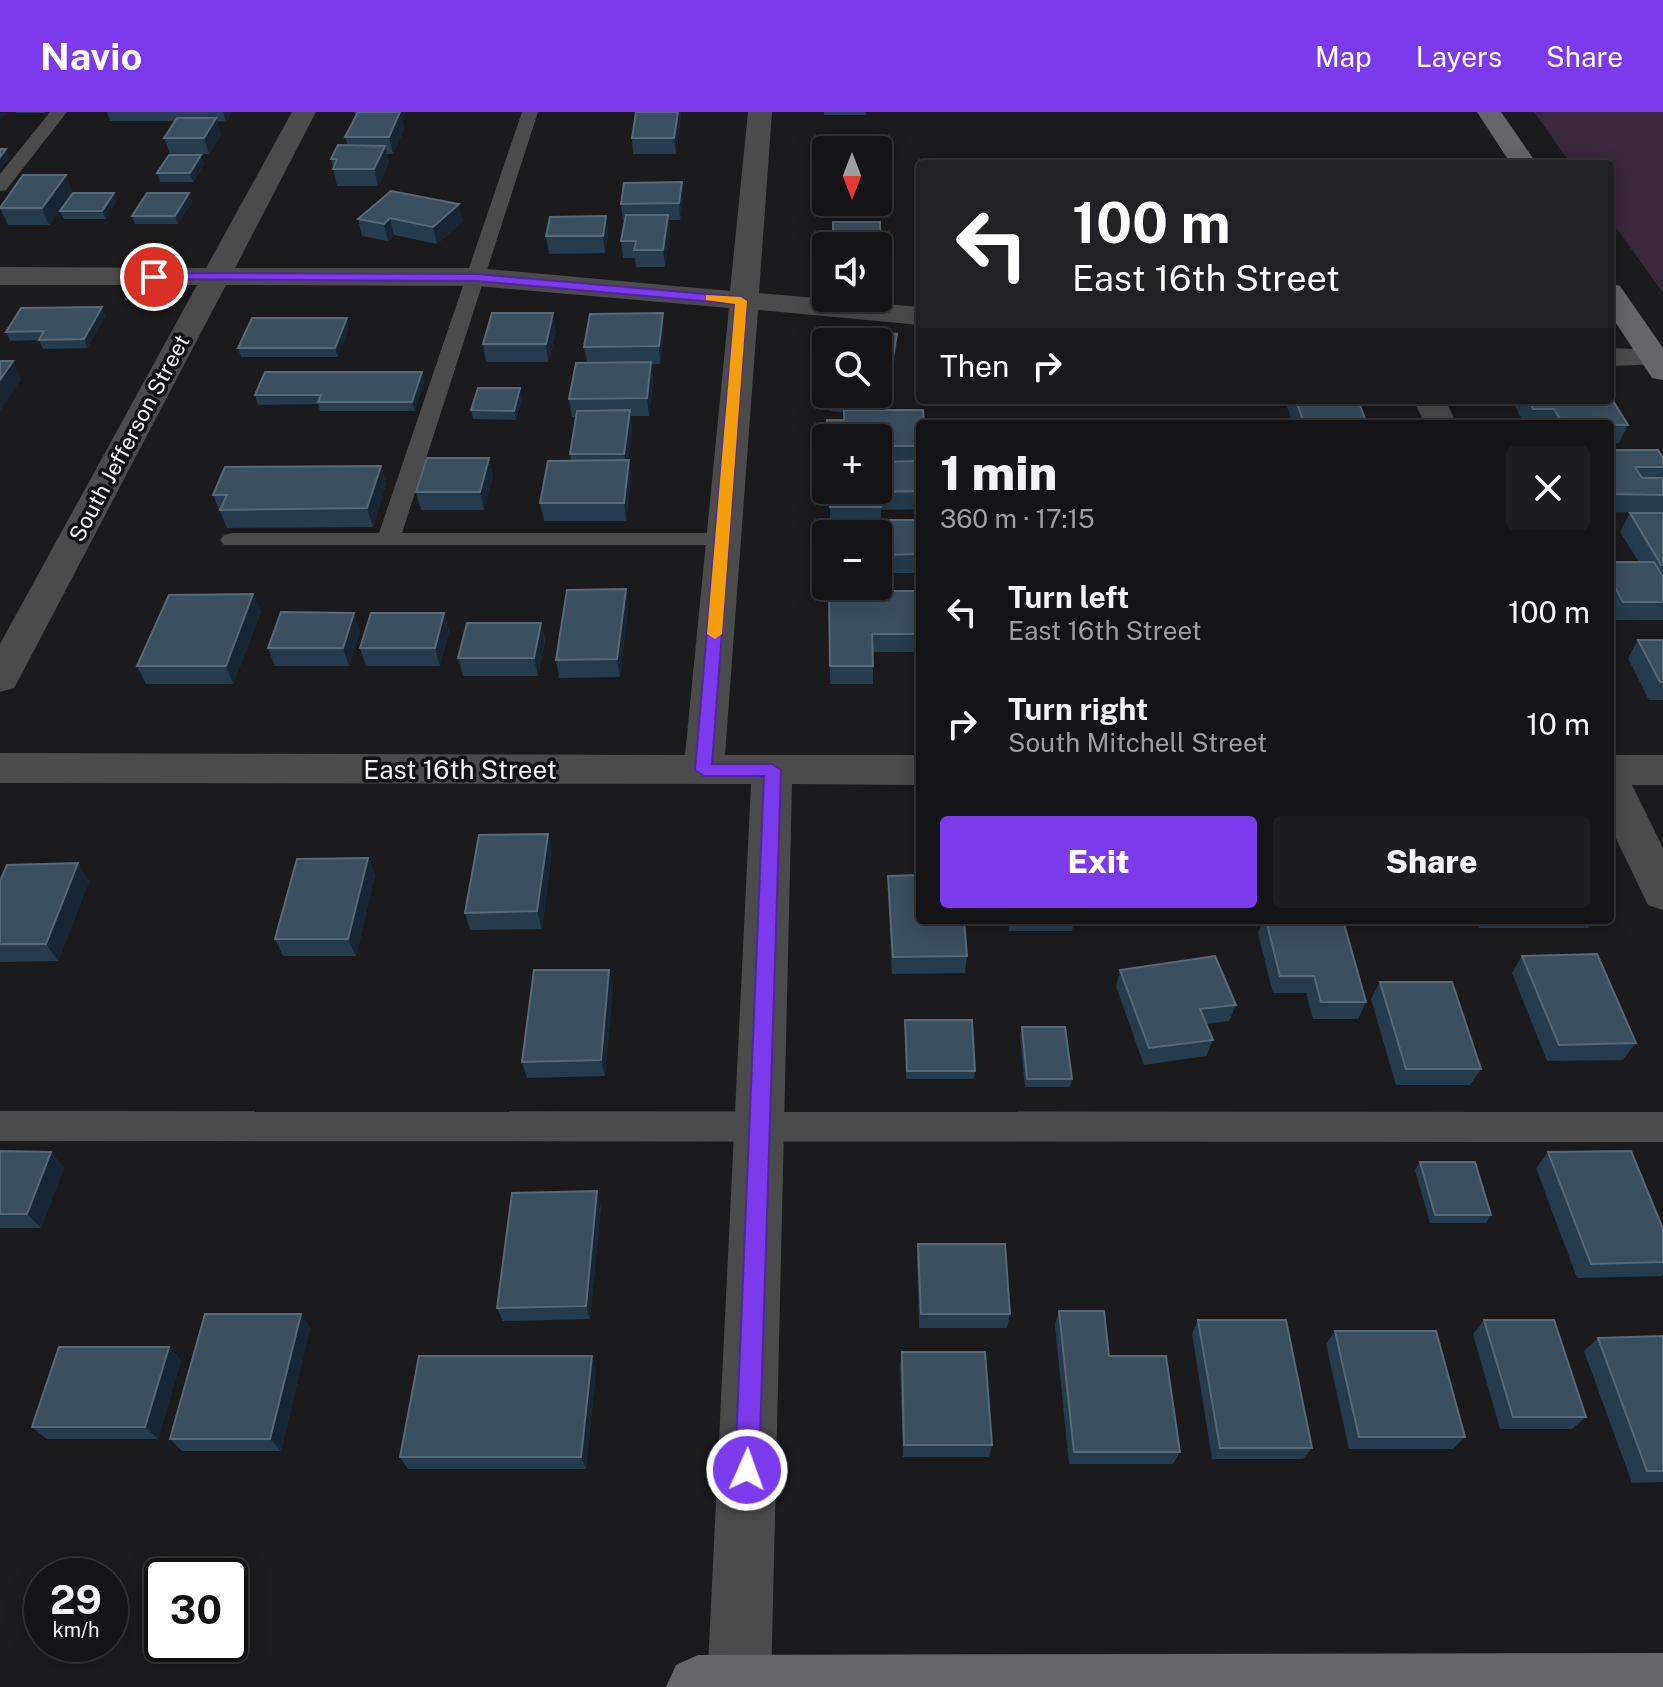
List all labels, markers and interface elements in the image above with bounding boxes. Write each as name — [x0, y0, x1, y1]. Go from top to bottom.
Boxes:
text: Navio — [40, 34, 142, 79]
text: Map — [1315, 40, 1372, 73]
text: Layers — [1416, 40, 1502, 73]
text: Share — [1546, 40, 1623, 73]
north arrow — [812, 136, 892, 216]
map controls — [812, 136, 892, 600]
text: 100 m — [1072, 190, 1231, 256]
icon: left — [940, 192, 1044, 296]
button: sound — [812, 232, 892, 312]
pin — [120, 243, 188, 311]
icon: arrive — [132, 255, 176, 299]
text: East 16th Street — [1072, 257, 1340, 299]
button: search — [812, 328, 892, 408]
street label: South Jefferson Street — [63, 330, 195, 546]
icon: right — [1025, 344, 1069, 388]
text: Then — [940, 348, 1009, 384]
button: + — [812, 424, 892, 504]
text: 1 min — [940, 444, 1057, 501]
button: close — [1506, 446, 1590, 530]
text: 360 m · 17:15 — [940, 503, 1095, 534]
button: − — [812, 520, 892, 600]
text: Turn left — [1008, 579, 1129, 615]
icon: left — [940, 590, 984, 634]
text: 100 m — [1508, 594, 1590, 630]
text: East 16th Street — [1008, 615, 1202, 646]
text: Turn right — [1008, 691, 1148, 727]
icon: right — [940, 702, 984, 746]
text: 10 m — [1526, 706, 1590, 742]
text: South Mitchell Street — [1008, 727, 1267, 758]
street label: East 16th Street — [363, 754, 557, 785]
button: Exit — [940, 816, 1257, 908]
button: Share — [1273, 816, 1590, 908]
position arrow — [705, 1428, 789, 1512]
speed limit sign: 30 — [144, 1558, 248, 1662]
text: 29 — [50, 1576, 102, 1623]
text: km/h — [52, 1618, 100, 1642]

